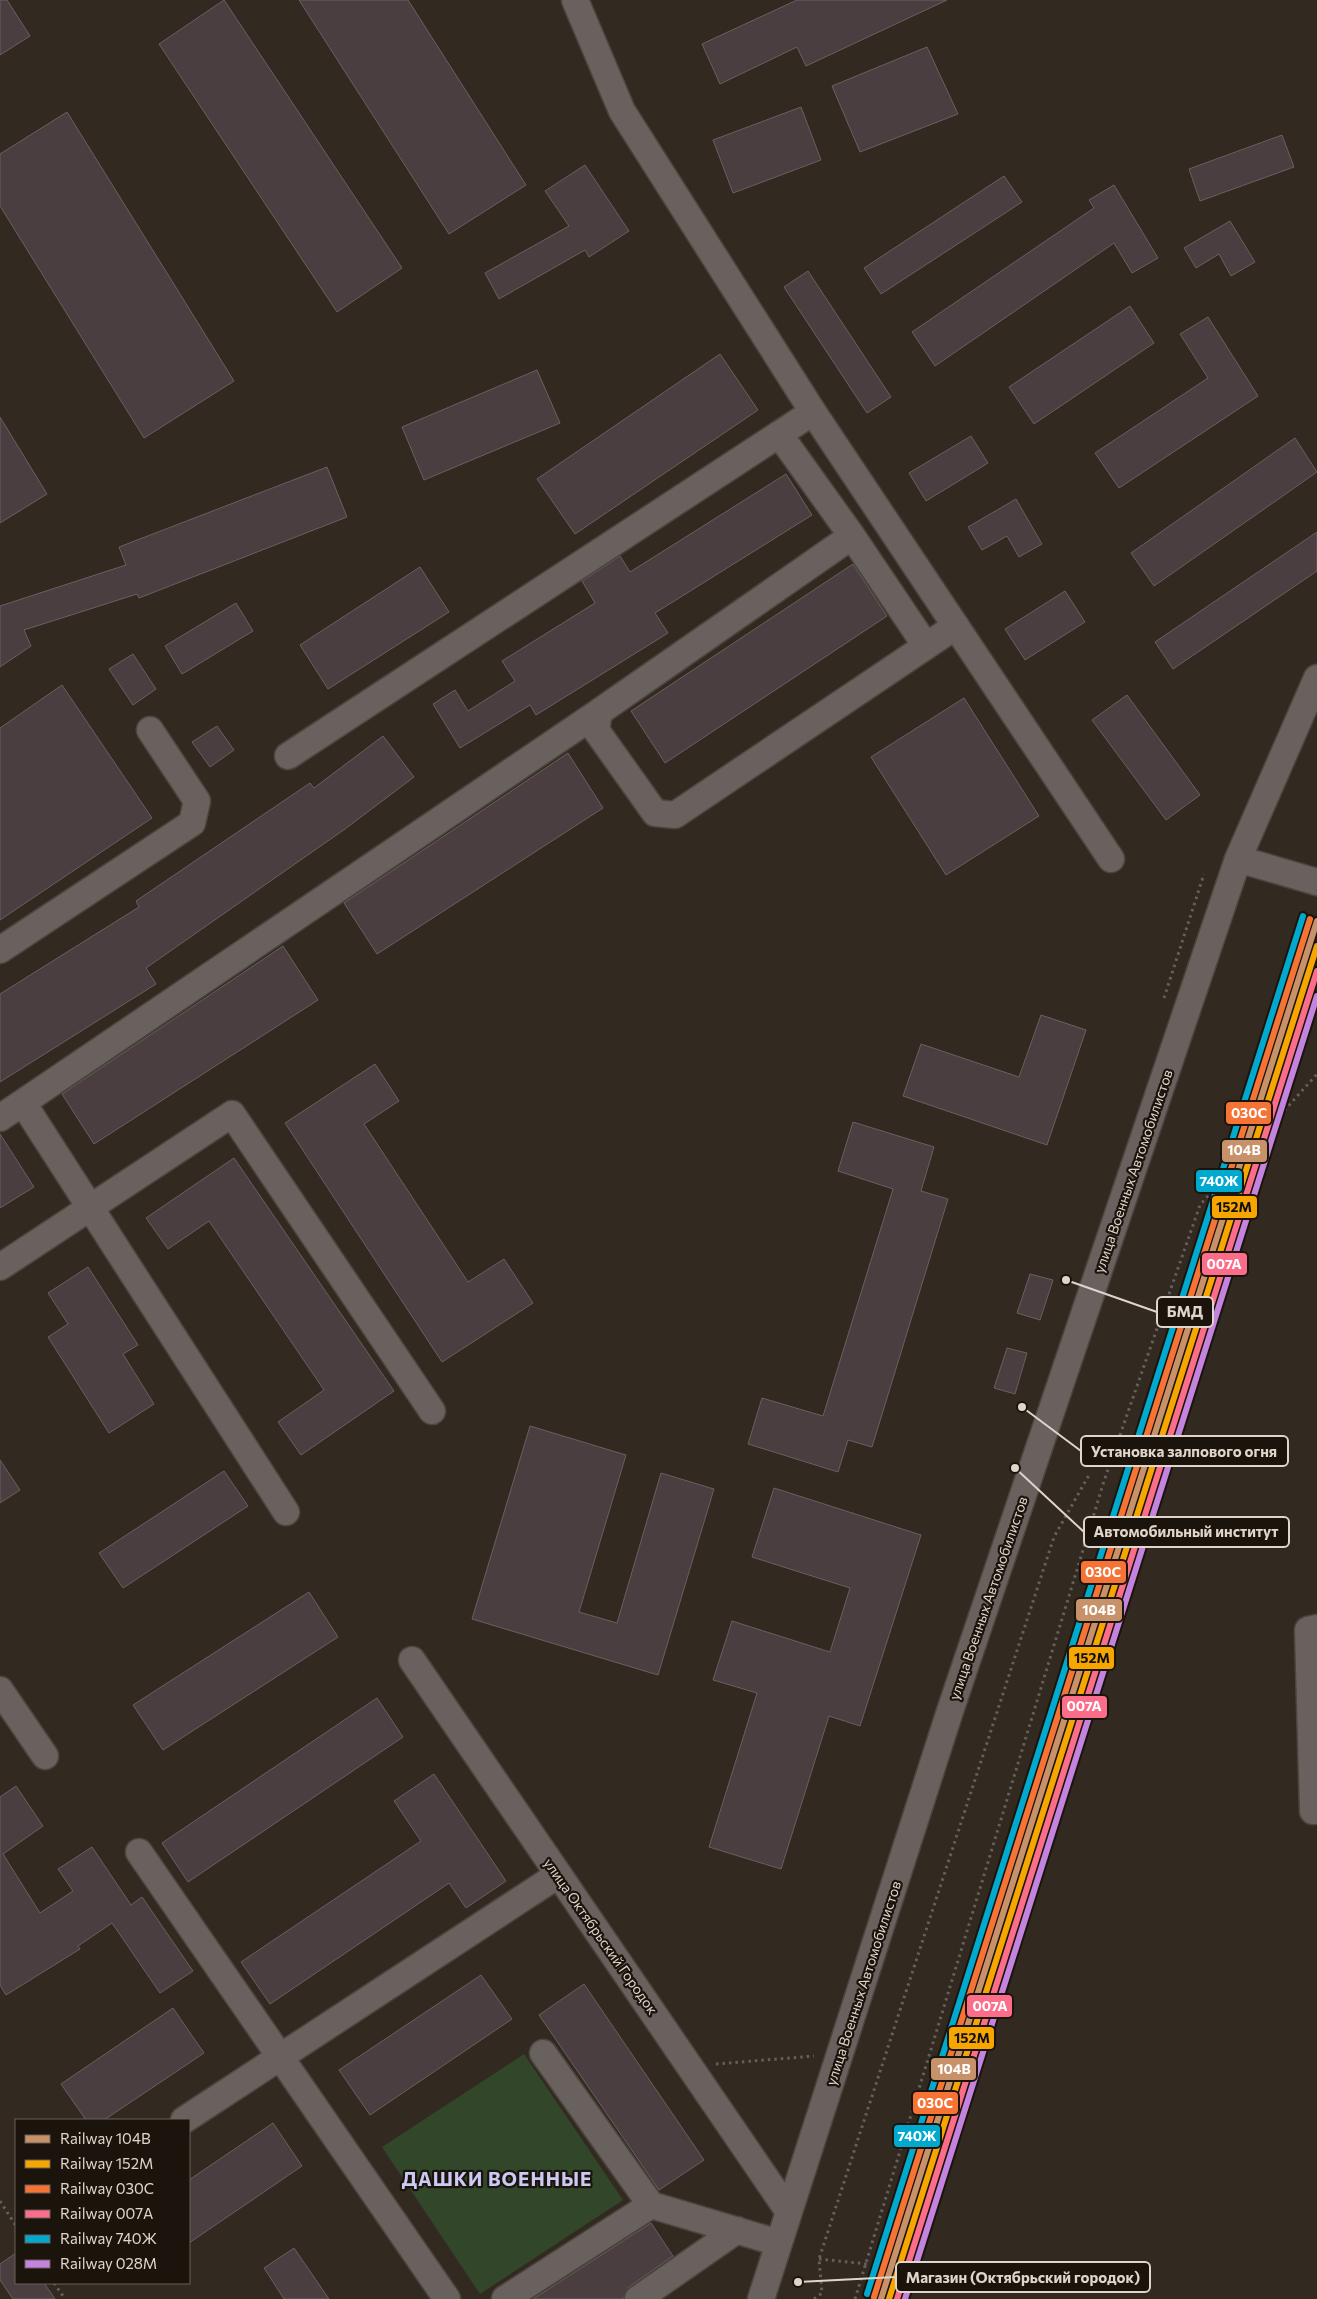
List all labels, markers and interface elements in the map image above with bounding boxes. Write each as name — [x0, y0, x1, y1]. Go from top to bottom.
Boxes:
street label: улица Военных Автомобилистов — [1090, 1067, 1176, 1275]
line badge: 030C — [1225, 1101, 1272, 1125]
text: 030C — [1231, 1104, 1267, 1121]
line badge: 104В — [1221, 1139, 1268, 1163]
text: 104В — [1227, 1141, 1261, 1158]
line badge: 740Ж — [1195, 1169, 1243, 1193]
text: 740Ж — [1199, 1172, 1239, 1189]
line badge: 152М — [1211, 1195, 1258, 1219]
text: 152М — [1216, 1198, 1252, 1215]
line badge: 007А — [1201, 1252, 1248, 1276]
text: 007А — [1206, 1255, 1242, 1272]
callout: БМД — [1157, 1297, 1213, 1327]
text: БМД — [1167, 1302, 1203, 1320]
callout: Установка залпового огня — [1081, 1436, 1288, 1466]
text: Установка залпового огня — [1091, 1442, 1277, 1460]
street label: улица Военных Автомобилистов — [945, 1494, 1031, 1702]
callout: Автомобильный институт — [1084, 1517, 1289, 1547]
text: Автомобильный институт — [1093, 1522, 1279, 1540]
line badge: 030C — [1080, 1560, 1127, 1584]
text: 030C — [1085, 1563, 1121, 1580]
line badge: 104В — [1075, 1598, 1123, 1622]
text: 104В — [1082, 1601, 1116, 1618]
line badge: 152М — [1068, 1646, 1115, 1670]
text: 152М — [1074, 1649, 1110, 1666]
line badge: 007А — [1061, 1695, 1108, 1719]
text: 007А — [1066, 1697, 1102, 1714]
street label: улица Октябрьский Городок — [541, 1855, 662, 2018]
street label: улица Военных Автомобилистов — [822, 1879, 904, 2087]
line badge: 007А — [966, 1994, 1013, 2018]
text: 007А — [972, 1997, 1008, 2014]
line badge: 152М — [948, 2026, 995, 2050]
text: 152М — [954, 2029, 990, 2046]
line badge: 104В — [930, 2057, 977, 2081]
text: 104В — [937, 2060, 971, 2077]
line badge: 030C — [912, 2091, 959, 2115]
text: 030C — [917, 2094, 953, 2111]
legend — [15, 2119, 190, 2284]
line badge: 740Ж — [893, 2124, 941, 2148]
text: 740Ж — [897, 2127, 937, 2144]
text: Railway 104В — [60, 2129, 151, 2147]
text: Railway 152М — [60, 2154, 153, 2172]
district label: ДАШКИ ВОЕННЫЕ — [402, 2167, 592, 2190]
text: Railway 030C — [60, 2179, 154, 2197]
text: Railway 007А — [60, 2204, 153, 2222]
text: Railway 740Ж — [60, 2229, 157, 2247]
text: Railway 028М — [60, 2254, 157, 2272]
callout: Магазин (Октябрьский городок) — [896, 2262, 1150, 2292]
text: Магазин (Октябрьский городок) — [906, 2268, 1140, 2286]

